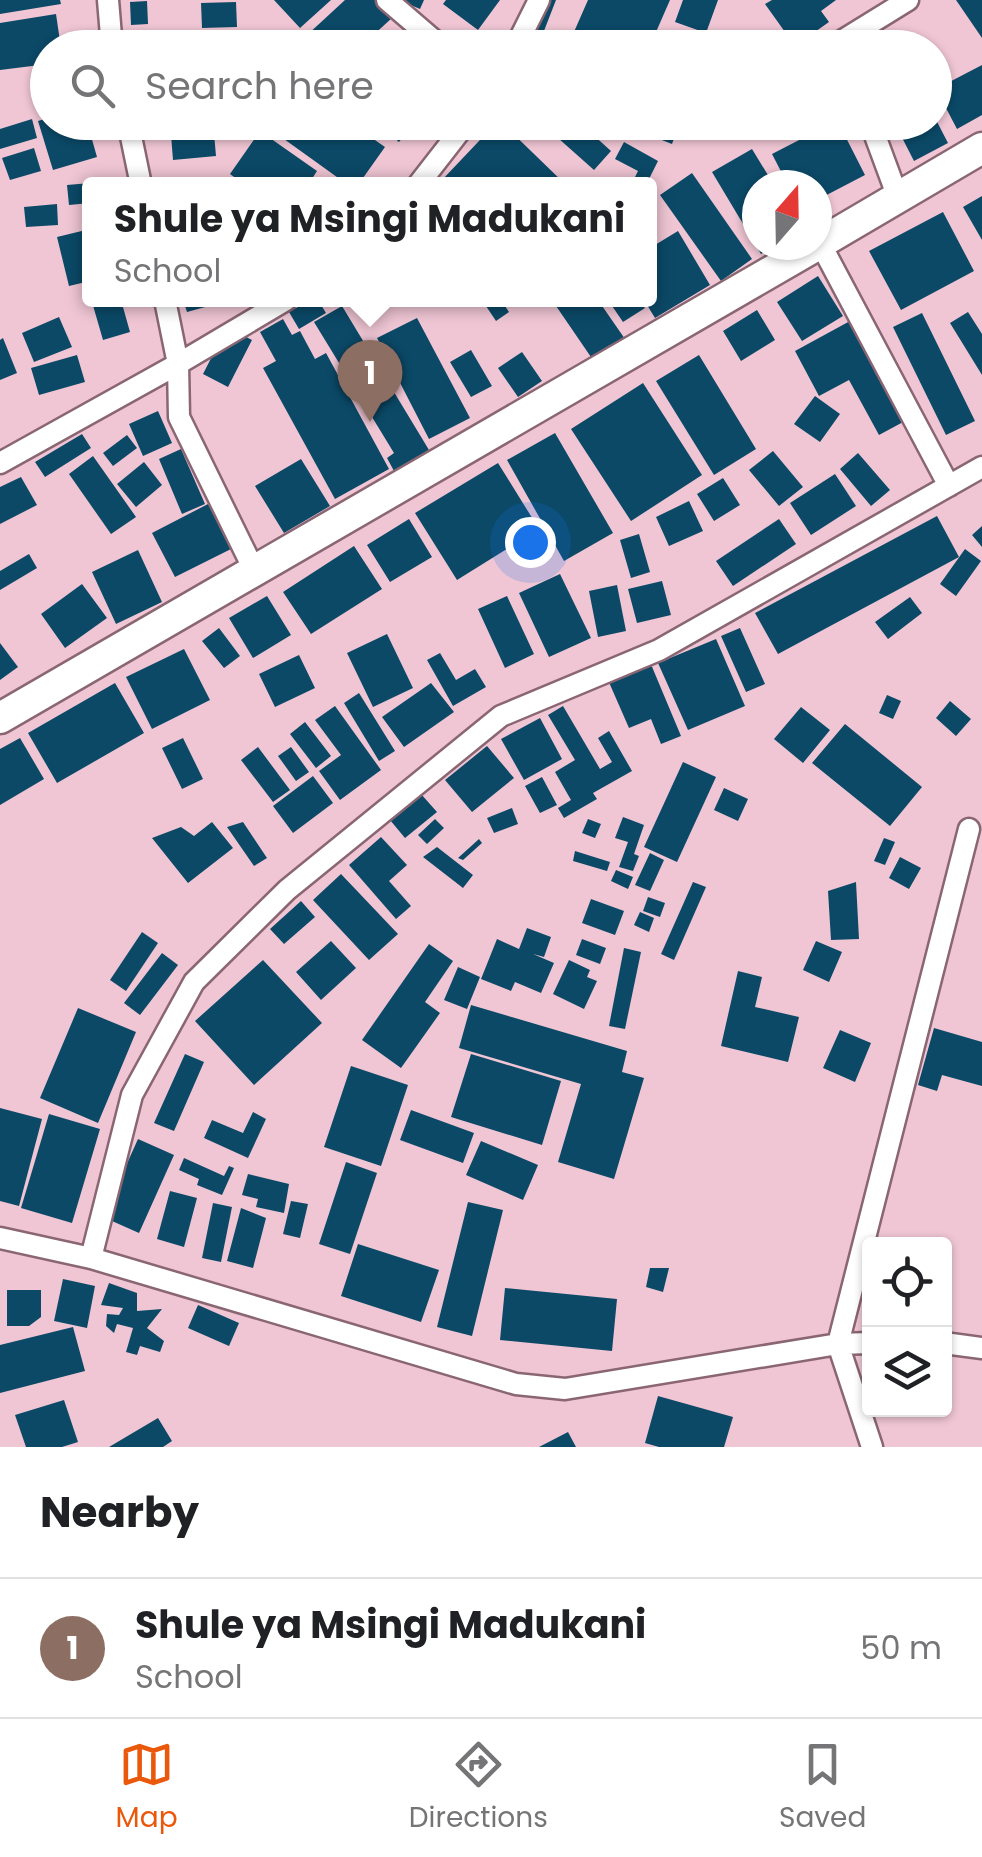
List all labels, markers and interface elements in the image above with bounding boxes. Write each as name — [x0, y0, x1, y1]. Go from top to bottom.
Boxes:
search box — [30, 30, 952, 140]
icon: search — [65, 58, 120, 113]
text: Search here — [145, 59, 374, 112]
north arrow — [742, 170, 832, 260]
popup — [82, 177, 657, 307]
text: Shule ya Msingi Madukani — [114, 192, 625, 245]
text: School — [114, 248, 221, 293]
pin: 1 — [338, 340, 402, 422]
your location — [505, 517, 556, 568]
map controls — [862, 1237, 952, 1417]
button: locate — [862, 1237, 952, 1327]
button: layers — [862, 1327, 952, 1417]
text: Nearby — [40, 1483, 199, 1542]
text: Shule ya Msingi Madukani — [135, 1598, 646, 1651]
text: 1 — [66, 1625, 79, 1670]
text: 50 m — [860, 1625, 942, 1670]
text: School — [135, 1654, 243, 1699]
tab: Map — [116, 1737, 178, 1839]
tab: Directions — [409, 1737, 548, 1839]
tab: Saved — [779, 1737, 866, 1839]

